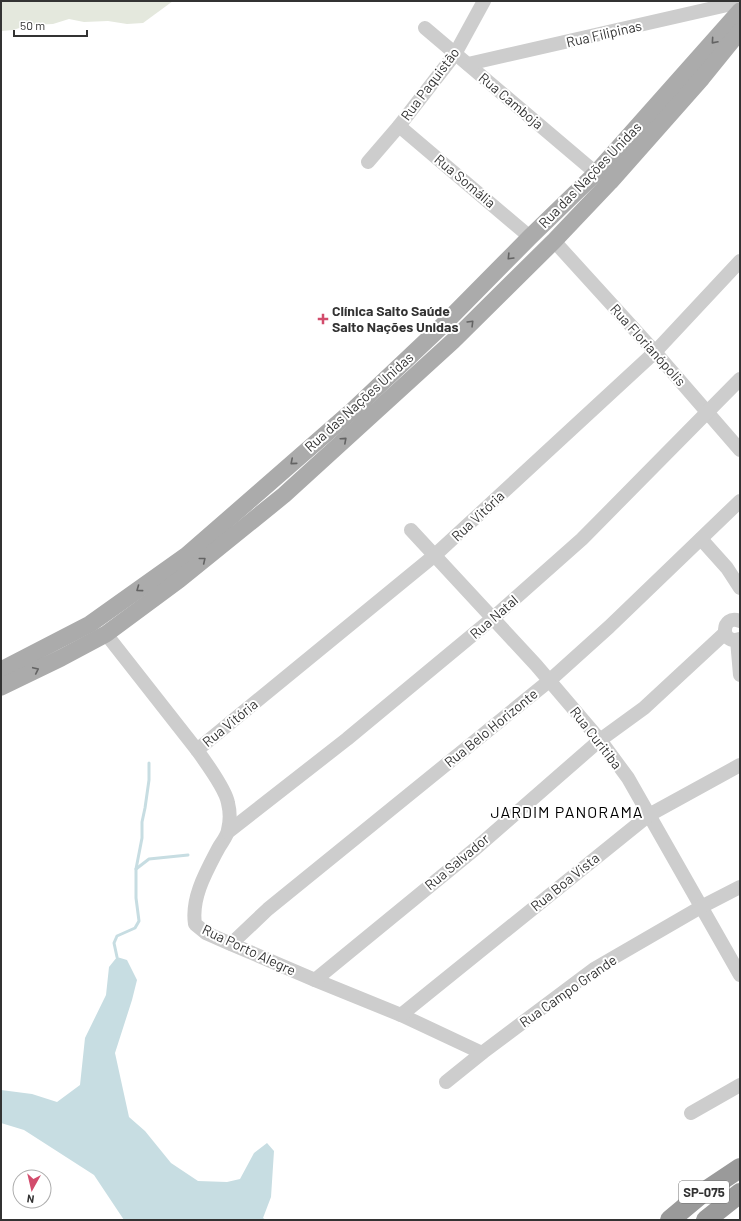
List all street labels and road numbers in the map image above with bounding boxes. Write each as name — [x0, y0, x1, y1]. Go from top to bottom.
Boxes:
street label: Rua Filipinas — [564, 17, 644, 50]
street label: Rua Paquistão — [397, 44, 462, 123]
street label: Rua Camboja — [476, 69, 547, 132]
street label: Rua das Nações Unidas — [535, 118, 645, 231]
street label: Rua Somália — [431, 150, 499, 211]
street label: Rua Florianópolis — [607, 300, 690, 389]
street label: Rua das Nações Unidas — [301, 348, 417, 455]
street label: Rua Vitória — [448, 487, 508, 544]
street label: Rua Natal — [466, 591, 521, 642]
street label: Rua Belo Horizonte — [441, 685, 541, 770]
street label: Rua Vitória — [199, 695, 261, 750]
street label: Rua Curitiba — [567, 703, 626, 772]
street label: Rua Salvador — [421, 830, 492, 893]
street label: Rua Boa Vista — [527, 849, 602, 914]
street label: Rua Porto Alegre — [200, 920, 299, 979]
street label: Rua Campo Grande — [516, 951, 620, 1030]
road number: SP-075 — [679, 1181, 729, 1203]

